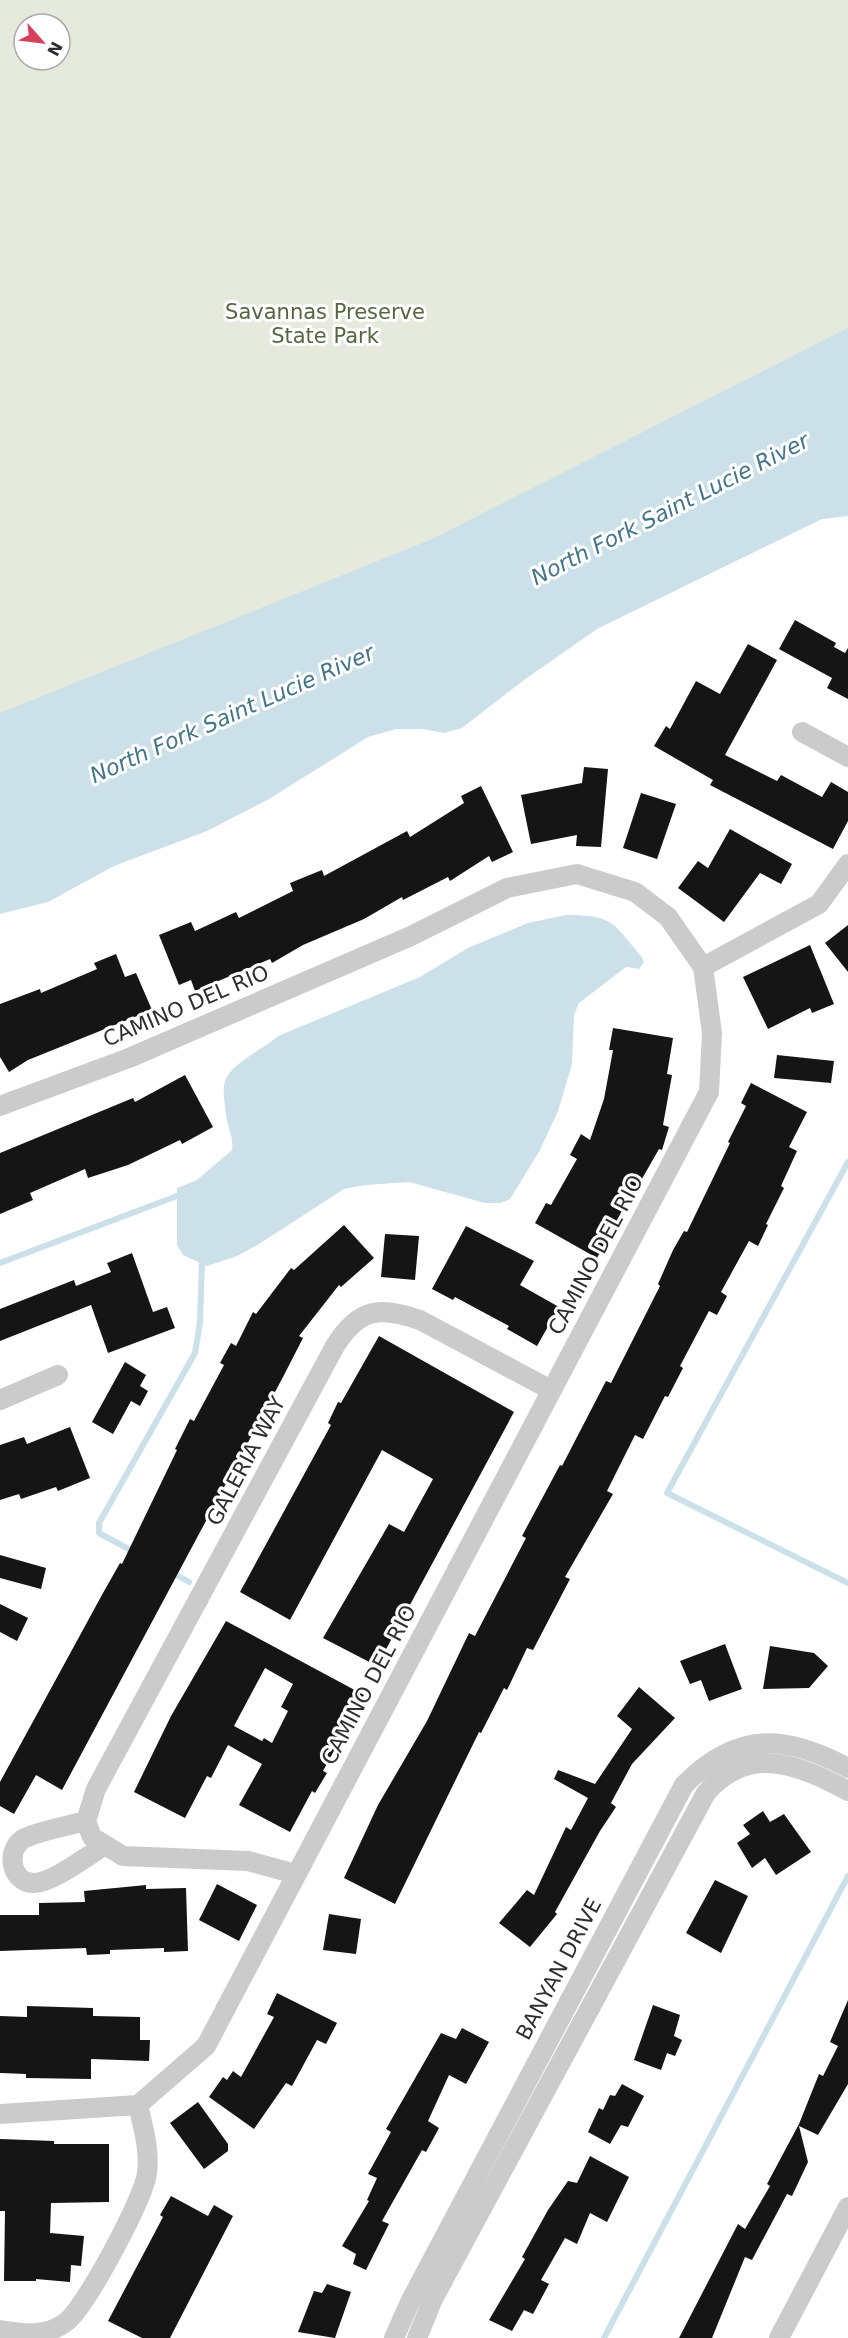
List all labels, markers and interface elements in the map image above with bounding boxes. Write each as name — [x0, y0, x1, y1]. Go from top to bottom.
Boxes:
north arrow — [12, 12, 72, 72]
text: N — [43, 38, 66, 59]
park label: Savannas Preserve State Park — [225, 300, 425, 348]
water label: North Fork Saint Lucie River — [527, 427, 815, 590]
water label: North Fork Saint Lucie River — [86, 639, 380, 788]
street label: CAMINO DEL RIO — [100, 960, 272, 1052]
street label: CAMINO DEL RIO — [544, 1171, 648, 1339]
street label: GALERIA WAY — [202, 1392, 290, 1530]
street label: CAMINO DEL RIO — [317, 1601, 421, 1769]
street label: BANYAN DRIVE — [512, 1894, 606, 2044]

